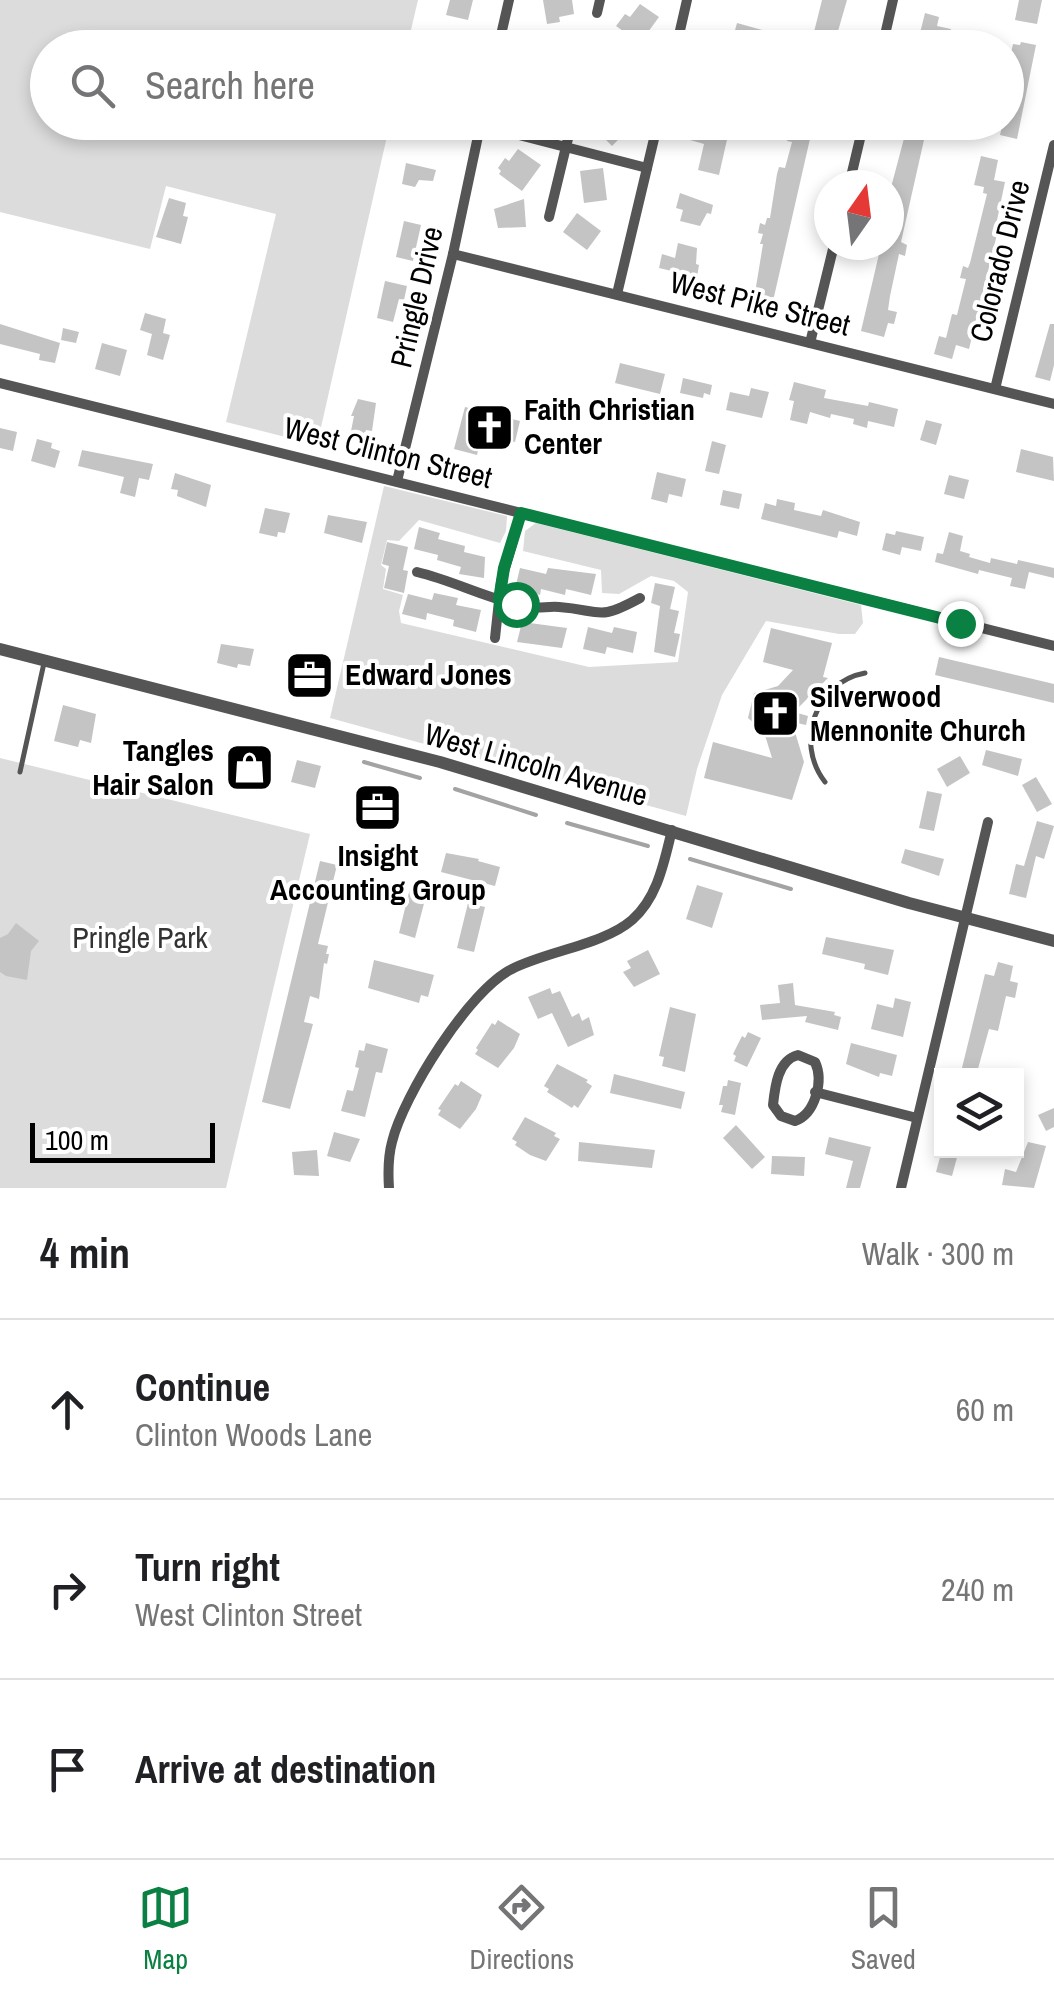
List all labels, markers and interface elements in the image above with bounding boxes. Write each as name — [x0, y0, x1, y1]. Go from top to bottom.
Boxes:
search box — [30, 30, 1024, 140]
icon: search — [65, 58, 120, 113]
text: Search here — [145, 60, 315, 111]
north arrow — [814, 170, 904, 260]
street label: Colorado Drive — [960, 176, 1038, 346]
street label: Pringle Drive — [380, 222, 452, 371]
street label: West Pike Street — [666, 261, 855, 345]
place label: Faith Christian Center — [524, 389, 695, 463]
church icon: Faith Christian Center — [463, 401, 515, 453]
street label: West Clinton Street — [280, 407, 497, 497]
route start — [494, 582, 540, 628]
route end — [938, 601, 984, 647]
office icon: Edward Jones — [284, 649, 336, 701]
place label: Edward Jones — [345, 654, 512, 694]
place label: Silverwood Mennonite Church — [810, 676, 1026, 750]
church icon: Silverwood Mennonite Church — [749, 688, 801, 740]
street label: West Lincoln Avenue — [420, 713, 652, 815]
place label: Tangles Hair Salon — [92, 730, 214, 804]
shop icon: Tangles Hair Salon — [223, 742, 275, 794]
office icon: Insight Accounting Group — [352, 781, 404, 833]
place label: Insight Accounting Group — [270, 835, 486, 909]
park label: Pringle Park — [72, 917, 208, 957]
map controls — [934, 1068, 1024, 1158]
button: layers — [934, 1068, 1024, 1158]
scale bar — [30, 1118, 215, 1162]
text: 100 m — [45, 1121, 109, 1159]
text: 4 min — [40, 1225, 130, 1281]
text: Walk · 300 m — [862, 1232, 1014, 1275]
text: Continue — [135, 1362, 270, 1413]
icon: ahead — [40, 1382, 95, 1437]
text: 60 m — [956, 1388, 1014, 1431]
text: Clinton Woods Lane — [135, 1413, 372, 1456]
text: Turn right — [135, 1542, 280, 1593]
icon: right — [40, 1562, 95, 1617]
text: 240 m — [941, 1568, 1014, 1611]
text: West Clinton Street — [135, 1593, 362, 1636]
icon: arrive — [40, 1742, 95, 1797]
text: Arrive at destination — [135, 1744, 436, 1795]
tab: Map — [138, 1880, 193, 1978]
tab: Directions — [470, 1880, 574, 1978]
tab: Saved — [851, 1880, 916, 1978]

